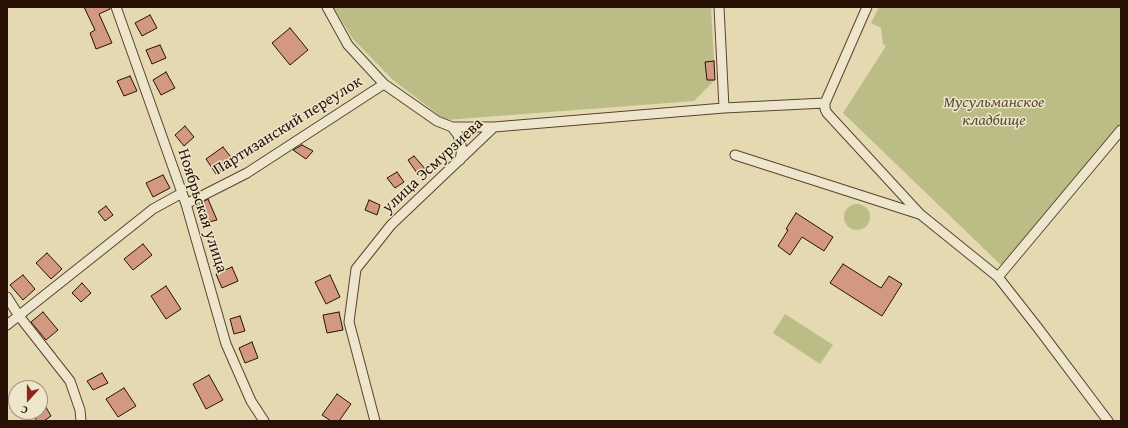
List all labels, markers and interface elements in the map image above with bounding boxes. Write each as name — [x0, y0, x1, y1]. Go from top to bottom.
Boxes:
street label: Партизанский переулок — [210, 72, 366, 180]
park label: Мусульманское кладбище — [944, 93, 1044, 131]
street label: улица Эсмурзиева — [379, 114, 487, 218]
street label: Ноябрьская улица — [173, 147, 231, 275]
north arrow — [8, 380, 48, 420]
text: С — [18, 402, 30, 419]

